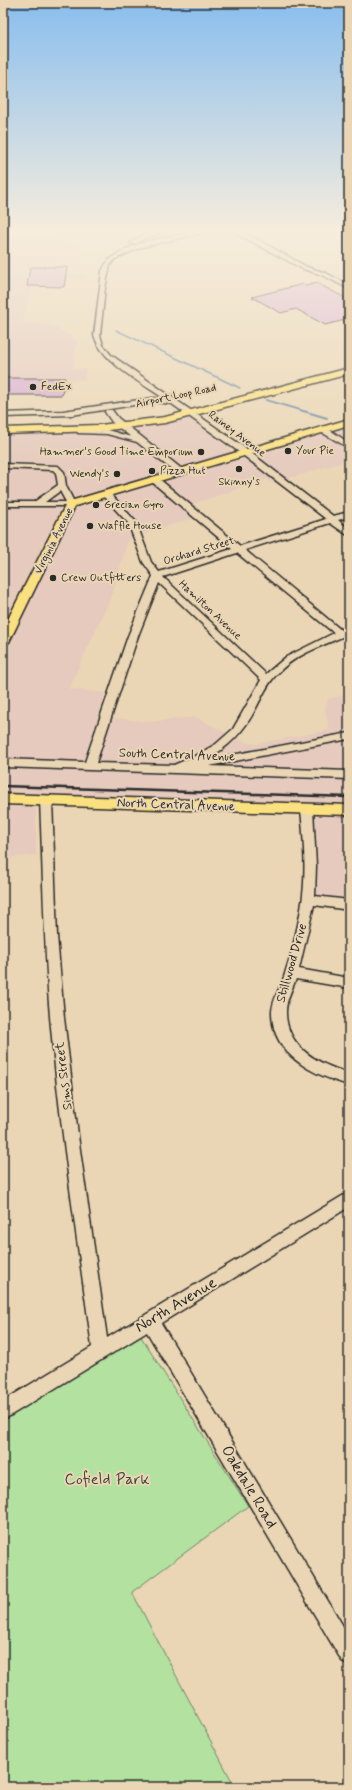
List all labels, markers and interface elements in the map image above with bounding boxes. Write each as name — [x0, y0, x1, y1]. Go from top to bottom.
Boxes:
place label: FedEx — [41, 380, 72, 394]
street label: Airport Loop Road — [134, 381, 218, 411]
marker: FedEx — [28, 382, 38, 392]
street label: Rainey Avenue — [205, 408, 269, 461]
place label: Your Pie — [296, 444, 335, 458]
place label: Hammer's Good Time Emporium — [40, 445, 193, 459]
marker: Your Pie — [283, 446, 293, 456]
marker: Hammer's Good Time Emporium — [196, 447, 206, 457]
place label: Pizza Hut — [160, 464, 206, 478]
marker: Skinny's — [234, 464, 244, 474]
marker: Pizza Hut — [147, 466, 157, 476]
place label: Wendy's — [70, 467, 109, 481]
marker: Wendy's — [112, 469, 122, 479]
place label: Skinny's — [218, 475, 260, 489]
place label: Grecian Gyro — [104, 498, 164, 512]
marker: Grecian Gyro — [91, 500, 101, 510]
street label: Virginia Avenue — [31, 506, 78, 577]
place label: Waffle House — [98, 519, 162, 533]
marker: Waffle House — [85, 521, 95, 531]
street label: Orchard Street — [162, 534, 236, 568]
place label: Crew Outfitters — [61, 571, 141, 585]
marker: Crew Outfitters — [48, 573, 58, 583]
street label: Hamilton Avenue — [176, 577, 245, 643]
street label: South Central Avenue — [119, 744, 235, 766]
street label: North Central Avenue — [117, 794, 235, 816]
street label: Stillwood Drive — [273, 921, 311, 1005]
street label: Sims Street — [51, 1041, 77, 1111]
street label: North Avenue — [131, 1272, 221, 1338]
street label: Oakdale Road — [216, 1442, 282, 1532]
park label: Cofield Park — [65, 1469, 149, 1490]

